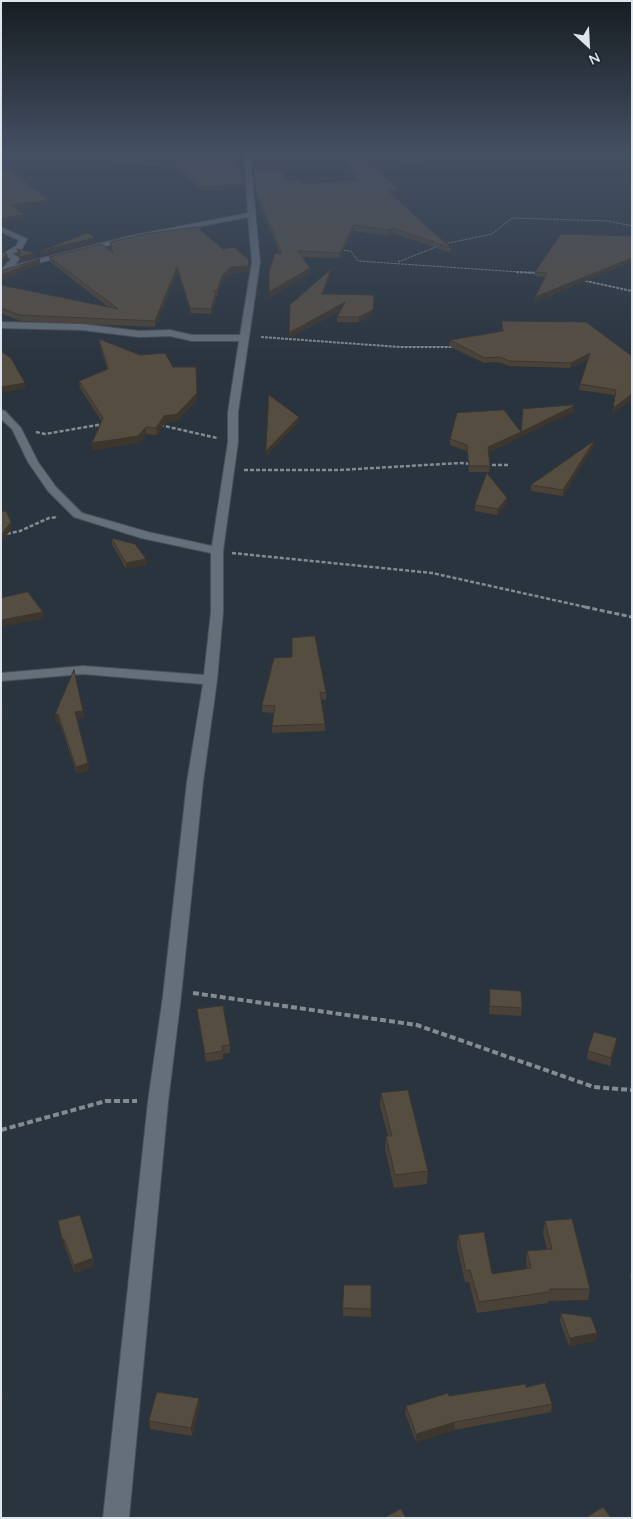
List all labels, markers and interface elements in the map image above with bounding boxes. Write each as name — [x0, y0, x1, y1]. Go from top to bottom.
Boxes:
north arrow — [563, 20, 613, 70]
text: N — [586, 48, 603, 69]

